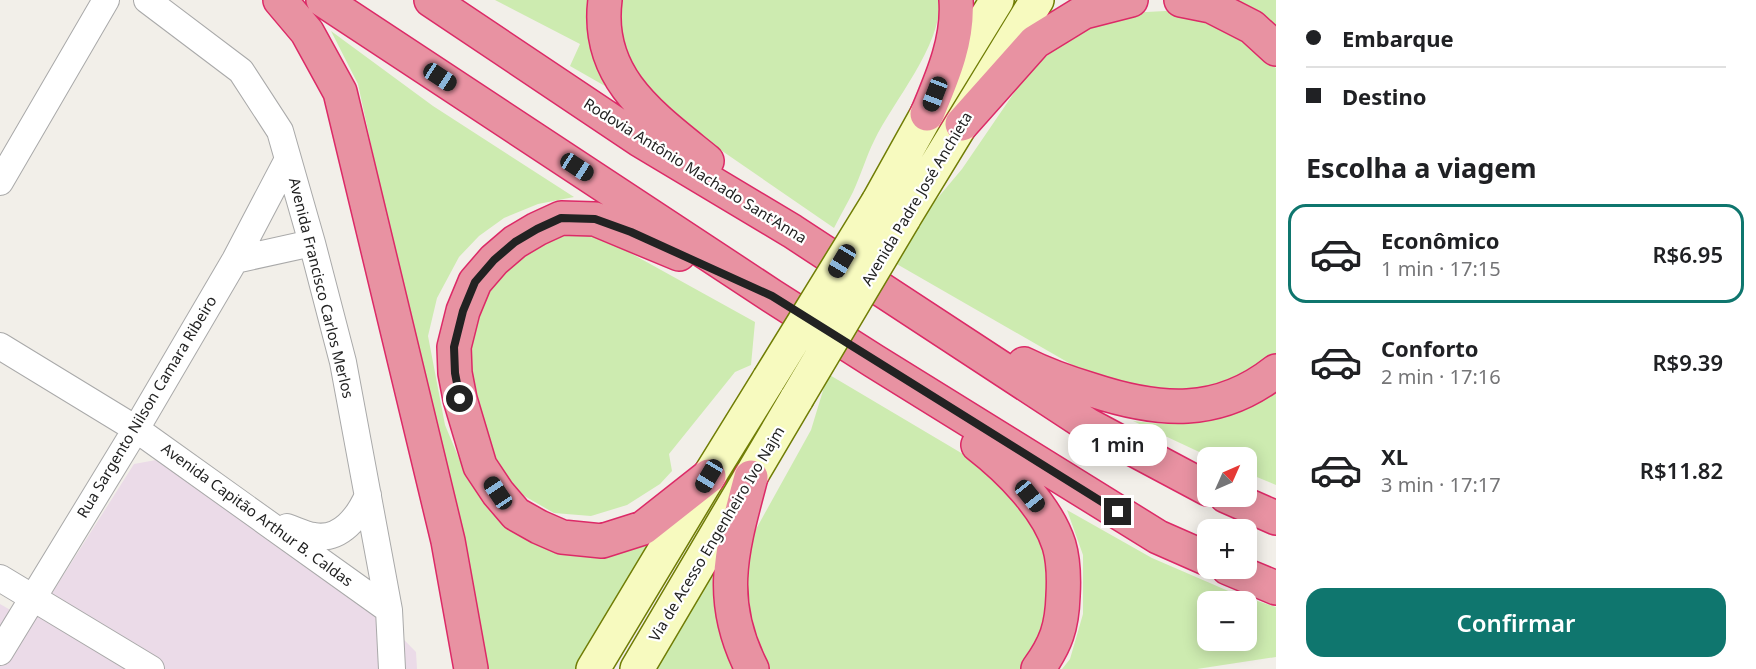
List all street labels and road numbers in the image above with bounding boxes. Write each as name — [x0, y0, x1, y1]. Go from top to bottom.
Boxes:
street label: Rodovia Antônio Machado Sant'Anna — [580, 93, 811, 247]
street label: Avenida Padre José Anchieta — [856, 108, 976, 289]
street label: Avenida Francisco Carlos Merlos — [285, 175, 359, 400]
street label: Rua Sargento Nilson Camara Ribeiro — [72, 292, 221, 521]
street label: Via de Acesso Engenheiro Ivo Najm — [644, 422, 789, 645]
street label: Avenida Capitão Arthur B. Caldas — [158, 438, 357, 590]

